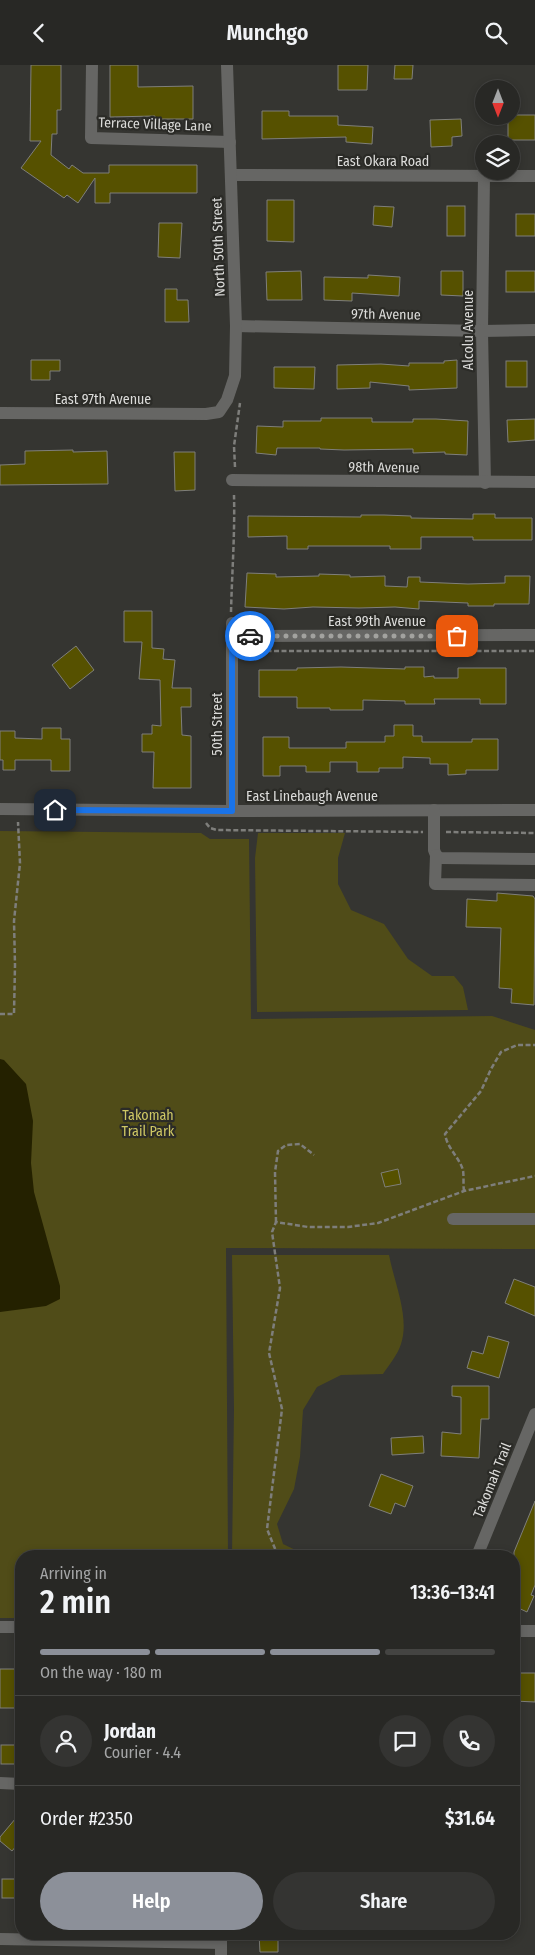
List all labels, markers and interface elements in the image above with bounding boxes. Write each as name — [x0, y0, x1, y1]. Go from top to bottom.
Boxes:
icon: back — [25, 19, 53, 47]
text: Munchgo — [227, 19, 308, 46]
icon: search — [482, 19, 510, 47]
north arrow — [475, 80, 520, 125]
map controls — [475, 80, 520, 180]
street label: Terrace Village Lane — [98, 114, 212, 135]
button: layers — [475, 135, 520, 180]
street label: East Okara Road — [337, 153, 429, 170]
street label: North 50th Street — [208, 197, 229, 297]
street label: Alcolu Avenue — [460, 290, 477, 370]
street label: 97th Avenue — [351, 305, 421, 324]
street label: East 97th Avenue — [55, 391, 151, 408]
street label: 98th Avenue — [348, 458, 420, 477]
courier — [225, 611, 275, 661]
street label: East 99th Avenue — [328, 613, 426, 630]
pin — [436, 615, 478, 657]
icon: car — [236, 622, 264, 650]
icon: bag — [443, 622, 471, 650]
street label: 50th Street — [209, 692, 226, 756]
street label: East Linebaugh Avenue — [246, 788, 378, 805]
pin — [34, 789, 76, 831]
icon: home — [41, 796, 69, 824]
park label: Takomah Trail Park — [122, 1107, 175, 1140]
street label: Takomah Trail — [470, 1440, 515, 1520]
text: Arriving in — [40, 1564, 107, 1583]
text: 13:36–13:41 — [410, 1581, 495, 1604]
text: 2 min — [40, 1583, 111, 1621]
text: On the way · 180 m — [40, 1663, 162, 1682]
button: person — [40, 1715, 92, 1767]
button: chat — [379, 1715, 431, 1767]
button: phone — [443, 1715, 495, 1767]
text: Jordan — [104, 1720, 156, 1743]
text: Courier · 4.4 — [104, 1743, 181, 1762]
text: Order #2350 — [40, 1807, 133, 1830]
text: $31.64 — [445, 1807, 495, 1830]
button: Help — [40, 1872, 263, 1930]
button: Share — [273, 1872, 495, 1930]

